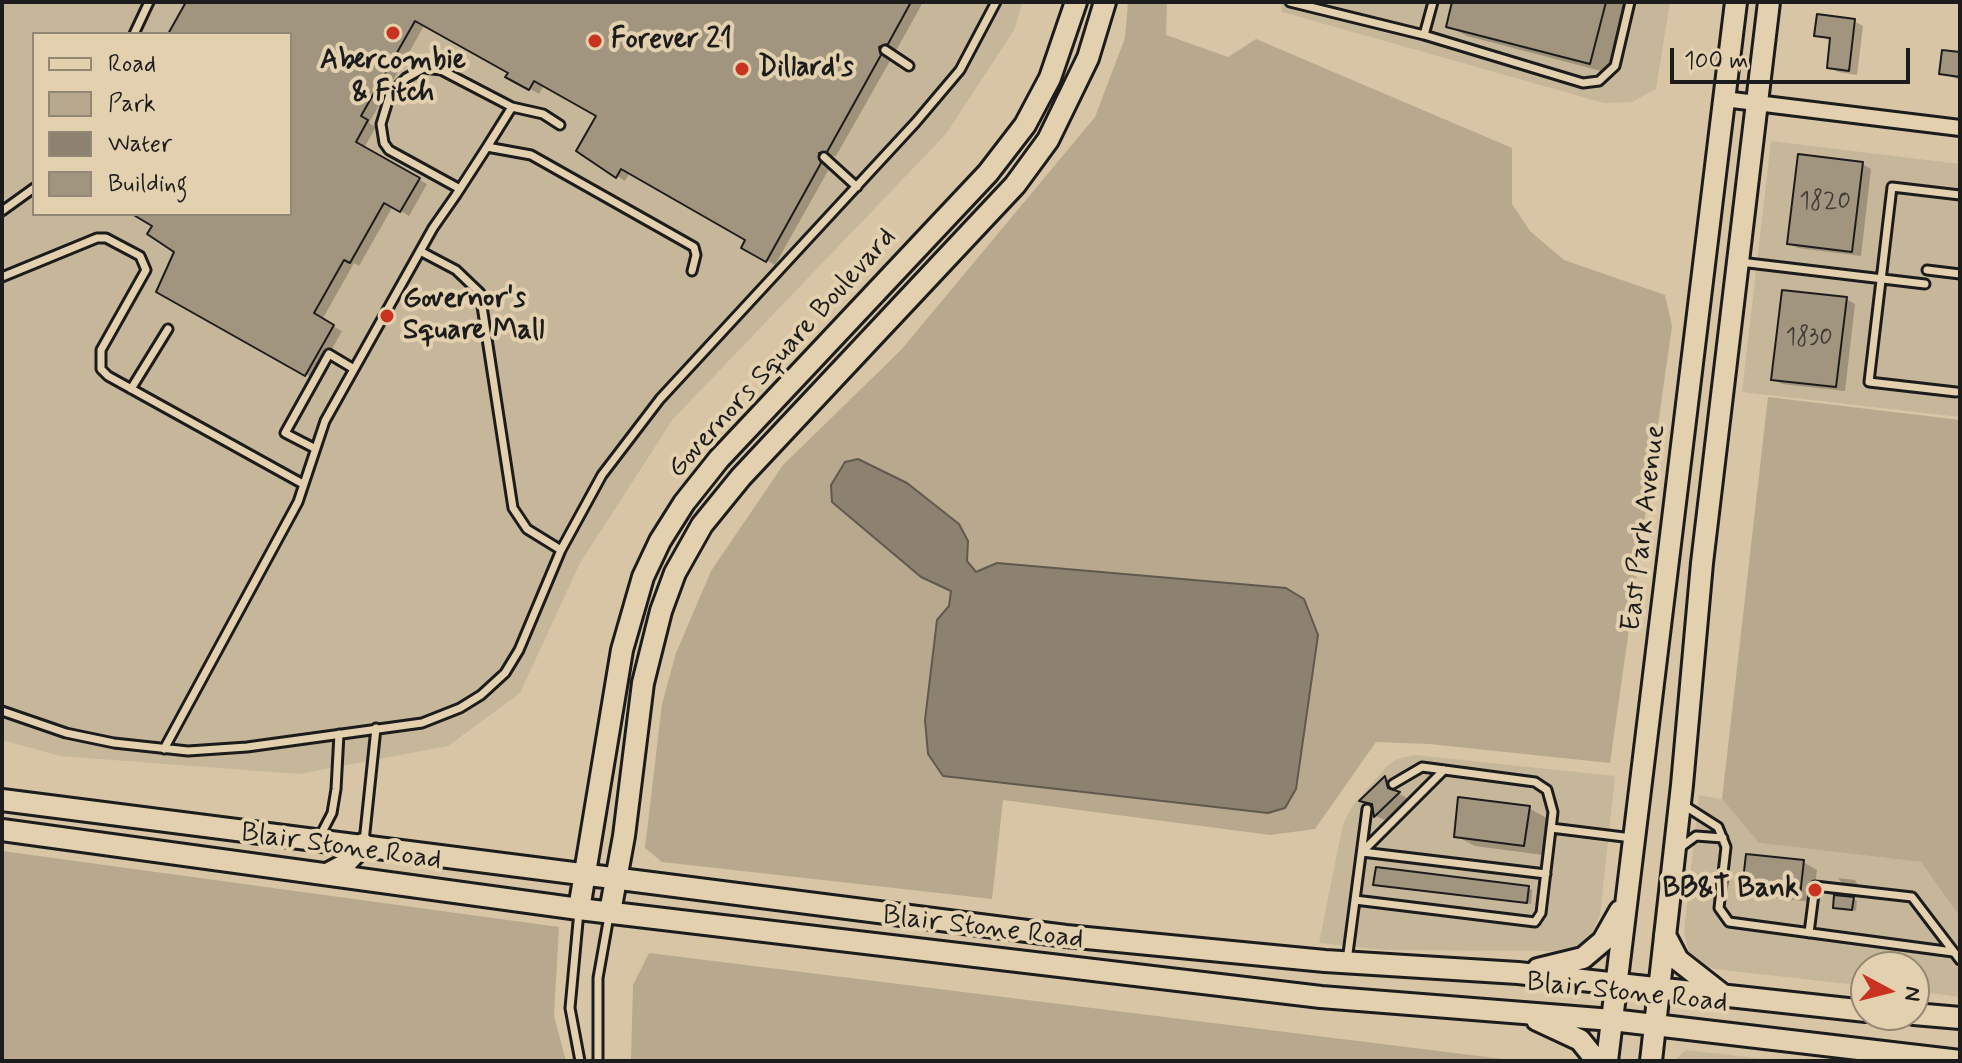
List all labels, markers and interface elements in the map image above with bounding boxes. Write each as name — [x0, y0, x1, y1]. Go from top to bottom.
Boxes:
marker: Abercombie & Fitch — [384, 24, 402, 42]
place label: Forever 21 — [611, 24, 732, 58]
legend — [32, 32, 292, 216]
marker: Forever 21 — [586, 32, 604, 50]
scale bar — [1674, 32, 1914, 82]
place label: Abercombie & Fitch — [320, 45, 466, 111]
text: 100 m — [1684, 46, 1748, 77]
text: Road — [108, 49, 156, 80]
place label: Dillard's — [758, 52, 854, 86]
marker: Dillard's — [733, 60, 751, 78]
text: Park — [108, 89, 156, 120]
text: Water — [108, 129, 172, 160]
text: Building — [108, 169, 188, 200]
house number: 1820 — [1799, 189, 1851, 217]
street label: Governors Square Boulevard — [662, 222, 904, 486]
place label: Governor's Square Mall — [403, 283, 544, 349]
marker: Governor's Square Mall — [378, 307, 396, 325]
house number: 1830 — [1785, 325, 1833, 353]
street label: East Park Avenue — [1616, 423, 1674, 633]
street label: Blair Stone Road — [239, 817, 443, 879]
place label: BB&T Bank — [1663, 873, 1799, 907]
marker: BB&T Bank — [1806, 881, 1824, 899]
street label: Blair Stone Road — [881, 900, 1085, 958]
north arrow — [1850, 951, 1930, 1031]
street label: Blair Stone Road — [1525, 967, 1729, 1021]
text: N — [1897, 985, 1927, 1003]

